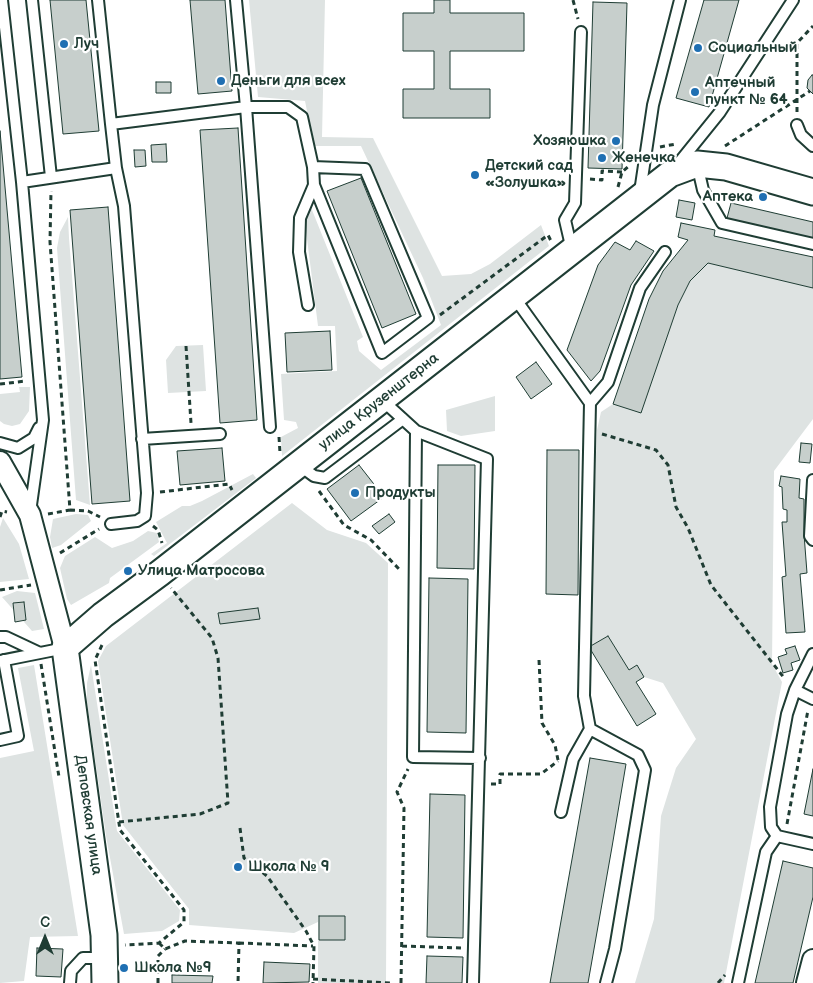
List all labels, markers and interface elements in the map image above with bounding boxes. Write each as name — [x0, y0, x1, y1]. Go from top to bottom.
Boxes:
place label: Луч — [74, 35, 99, 53]
marker: Луч — [58, 38, 70, 50]
place label: Социальный — [708, 39, 797, 57]
marker: Социальный — [692, 42, 704, 54]
place label: Деньги для всех — [231, 72, 346, 90]
place label: Аптечный пункт № 64 — [705, 74, 788, 109]
marker: Деньги для всех — [215, 75, 227, 87]
marker: Аптечный пункт № 64 — [689, 86, 701, 98]
place label: Хозяюшка — [533, 132, 606, 150]
marker: Хозяюшка — [610, 135, 622, 147]
place label: Женечка — [612, 149, 676, 167]
marker: Женечка — [596, 152, 608, 164]
place label: Детский сад «Золушка» — [485, 157, 573, 192]
marker: Детский сад «Золушка» — [469, 169, 481, 181]
place label: Аптека — [703, 188, 753, 206]
marker: Аптека — [757, 191, 769, 203]
street label: улица Крузенштерна — [315, 350, 443, 454]
place label: Продукты — [365, 484, 436, 502]
marker: Продукты — [349, 487, 361, 499]
place label: Улица Матросова — [138, 562, 264, 580]
marker: Улица Матросова — [122, 565, 134, 577]
street label: Деповская улица — [71, 754, 105, 876]
place label: Школа № 9 — [248, 858, 330, 876]
marker: Школа № 9 — [232, 861, 244, 873]
north arrow — [20, 913, 70, 963]
text: С — [40, 914, 50, 931]
place label: Школа №9 — [134, 959, 212, 977]
marker: Школа №9 — [118, 962, 130, 974]

